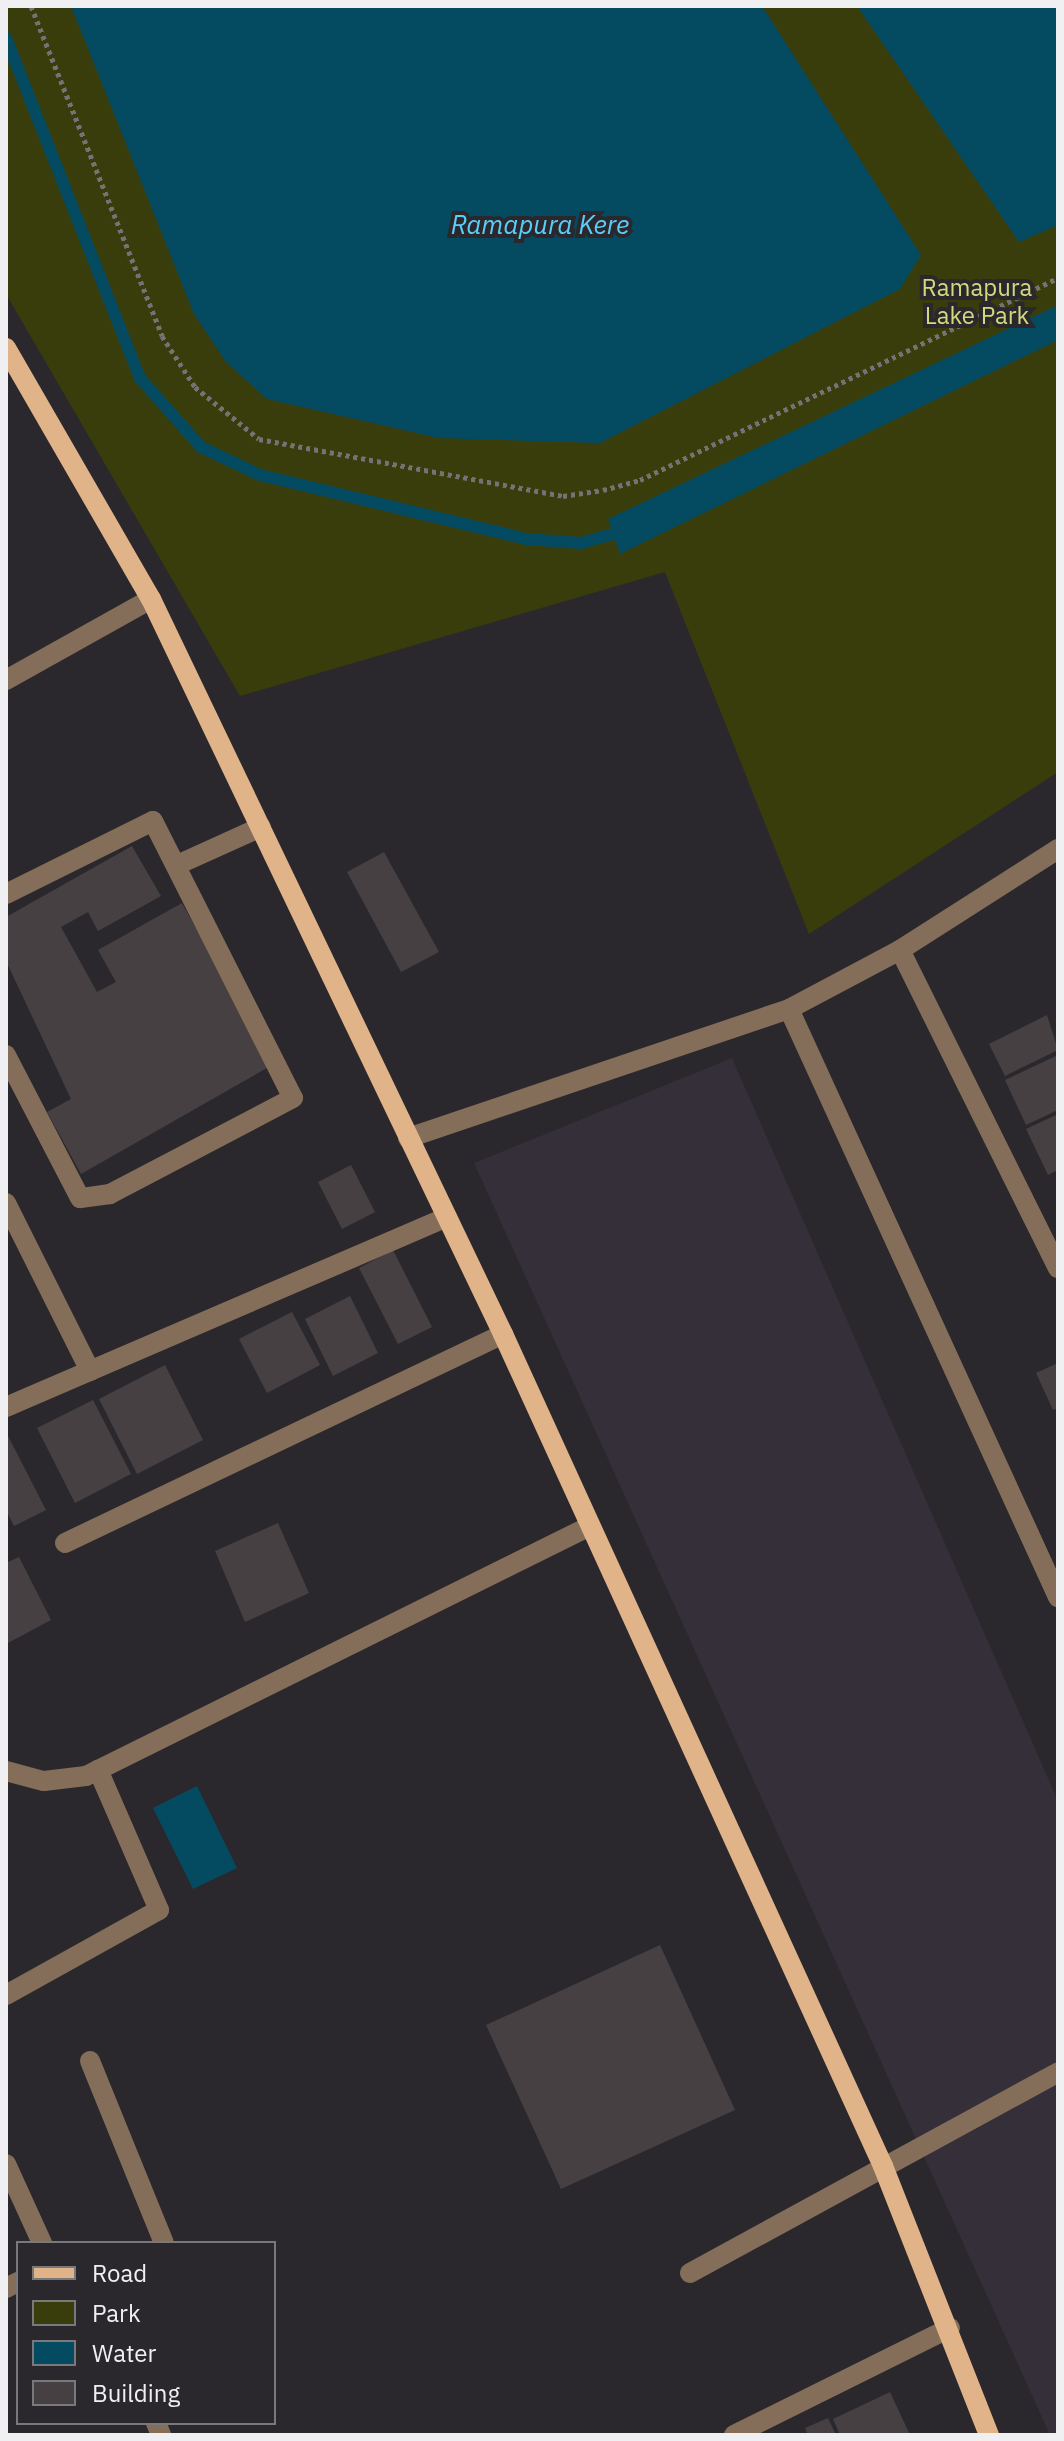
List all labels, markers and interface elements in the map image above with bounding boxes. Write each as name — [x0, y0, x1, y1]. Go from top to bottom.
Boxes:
water label: Ramapura Kere — [451, 209, 629, 241]
park label: Ramapura Lake Park — [922, 274, 1032, 330]
legend — [16, 2241, 276, 2425]
text: Road — [92, 2257, 147, 2289]
text: Park — [92, 2297, 141, 2329]
text: Water — [92, 2337, 156, 2369]
text: Building — [92, 2377, 180, 2409]

